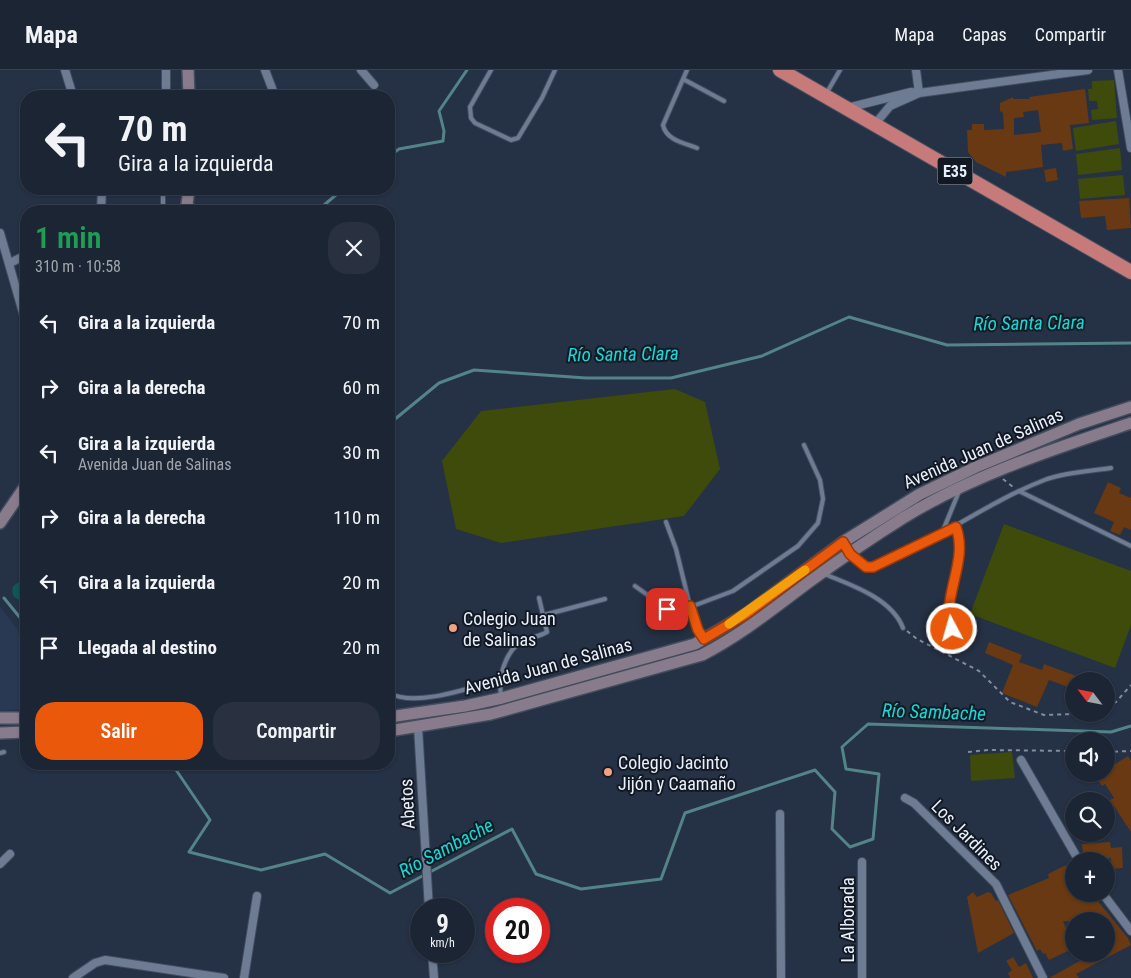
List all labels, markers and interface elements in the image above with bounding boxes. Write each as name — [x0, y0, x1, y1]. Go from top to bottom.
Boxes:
text: Mapa — [25, 21, 78, 49]
text: Mapa — [895, 24, 934, 45]
text: Capas — [962, 24, 1007, 45]
text: Compartir — [1035, 24, 1106, 45]
text: 70 m — [118, 109, 187, 150]
icon: left — [35, 110, 100, 175]
text: Gira a la izquierda — [118, 151, 274, 176]
road number: E35 — [938, 158, 972, 184]
text: 1 min — [35, 220, 101, 255]
button: close — [328, 222, 380, 274]
text: 310 m · 10:58 — [35, 257, 121, 276]
icon: left — [35, 309, 63, 337]
text: Gira a la izquierda — [78, 311, 215, 334]
text: 70 m — [343, 311, 380, 334]
water label: Río Santa Clara — [973, 311, 1085, 335]
water label: Río Santa Clara — [567, 342, 679, 366]
icon: right — [35, 374, 63, 402]
text: Gira a la derecha — [78, 376, 205, 399]
text: 60 m — [343, 376, 380, 399]
street label: Avenida Juan de Salinas — [900, 403, 1066, 493]
text: Gira a la izquierda — [78, 432, 215, 455]
icon: left — [35, 439, 63, 467]
text: 30 m — [343, 441, 380, 464]
text: Avenida Juan de Salinas — [78, 455, 231, 474]
icon: right — [35, 504, 63, 532]
text: Gira a la derecha — [78, 506, 205, 529]
text: 110 m — [333, 506, 380, 529]
icon: left — [35, 569, 63, 597]
text: Gira a la izquierda — [78, 571, 215, 594]
text: 20 m — [343, 571, 380, 594]
pin — [646, 588, 688, 630]
icon: arrive — [653, 595, 681, 623]
position arrow — [925, 602, 977, 654]
place label: Colegio Juan de Salinas — [463, 608, 556, 650]
marker: Colegio Juan de Salinas — [447, 622, 459, 634]
icon: arrive — [35, 634, 63, 662]
street label: Avenida Juan de Salinas — [462, 634, 634, 698]
text: Llegada al destino — [78, 636, 217, 659]
text: 20 m — [343, 636, 380, 659]
north arrow — [1065, 672, 1115, 722]
map controls — [1065, 672, 1115, 962]
water label: Río Sambache — [882, 699, 986, 725]
button: Salir — [35, 702, 203, 760]
button: Compartir — [213, 702, 380, 760]
button: sound — [1065, 732, 1115, 782]
place label: Colegio Jacinto Jijón y Caamaño — [618, 752, 736, 794]
marker: Colegio Jacinto Jijón y Caamaño — [602, 766, 614, 778]
street label: Abetos — [395, 778, 419, 830]
button: search — [1065, 792, 1115, 842]
street label: Los Jardines — [927, 795, 1007, 875]
water label: Río Sambache — [395, 813, 497, 883]
button: + — [1065, 852, 1115, 902]
street label: La Alborada — [837, 877, 858, 963]
speed limit sign: 20 — [485, 898, 550, 963]
text: 9 — [436, 910, 449, 939]
button: − — [1065, 912, 1115, 962]
text: km/h — [430, 936, 455, 950]

